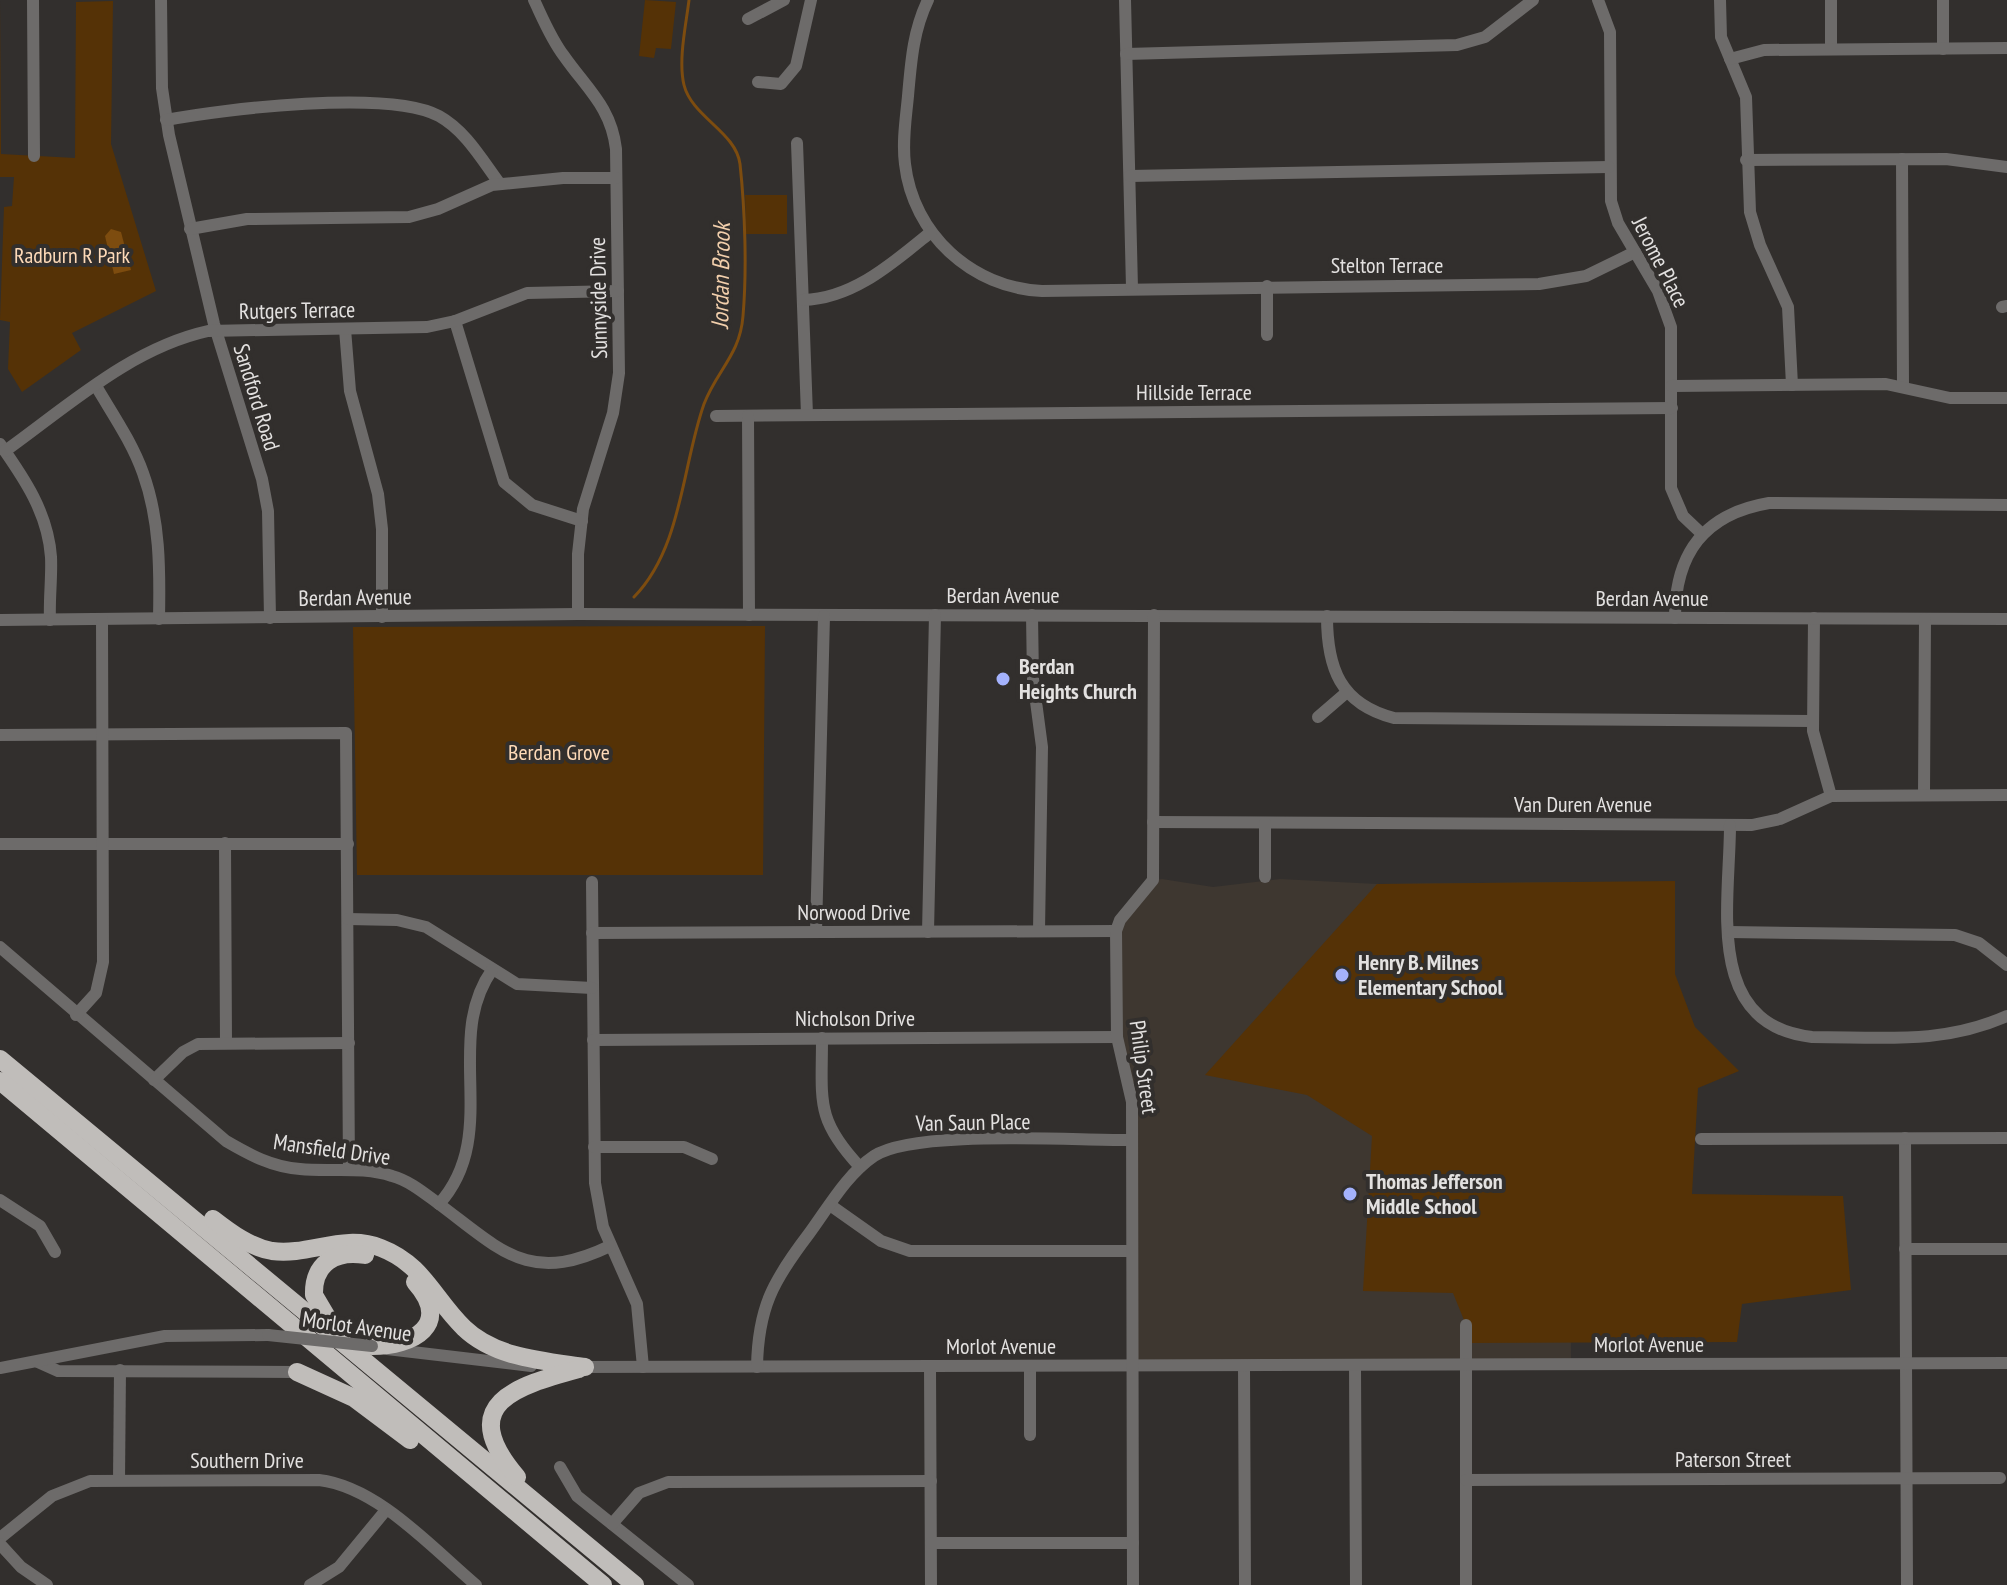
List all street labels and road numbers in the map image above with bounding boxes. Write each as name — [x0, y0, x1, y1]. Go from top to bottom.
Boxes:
street label: Jerome Place — [1626, 211, 1696, 312]
street label: Sunnyside Drive — [583, 237, 613, 359]
street label: Stelton Terrace — [1331, 251, 1443, 279]
street label: Rutgers Terrace — [239, 295, 355, 325]
street label: Sandford Road — [228, 340, 286, 454]
street label: Hillside Terrace — [1136, 378, 1252, 406]
street label: Berdan Avenue — [946, 581, 1060, 609]
street label: Berdan Avenue — [298, 582, 412, 612]
street label: Berdan Avenue — [1595, 584, 1709, 612]
street label: Van Duren Avenue — [1513, 790, 1652, 818]
street label: Norwood Drive — [797, 898, 911, 926]
street label: Nicholson Drive — [795, 1004, 915, 1032]
street label: Philip Street — [1124, 1018, 1164, 1116]
street label: Van Saun Place — [914, 1107, 1031, 1137]
street label: Mansfield Drive — [272, 1127, 392, 1171]
street label: Morlot Avenue — [301, 1304, 413, 1348]
street label: Morlot Avenue — [1594, 1330, 1704, 1358]
street label: Morlot Avenue — [946, 1332, 1056, 1360]
street label: Paterson Street — [1675, 1445, 1791, 1473]
street label: Southern Drive — [190, 1446, 304, 1474]

